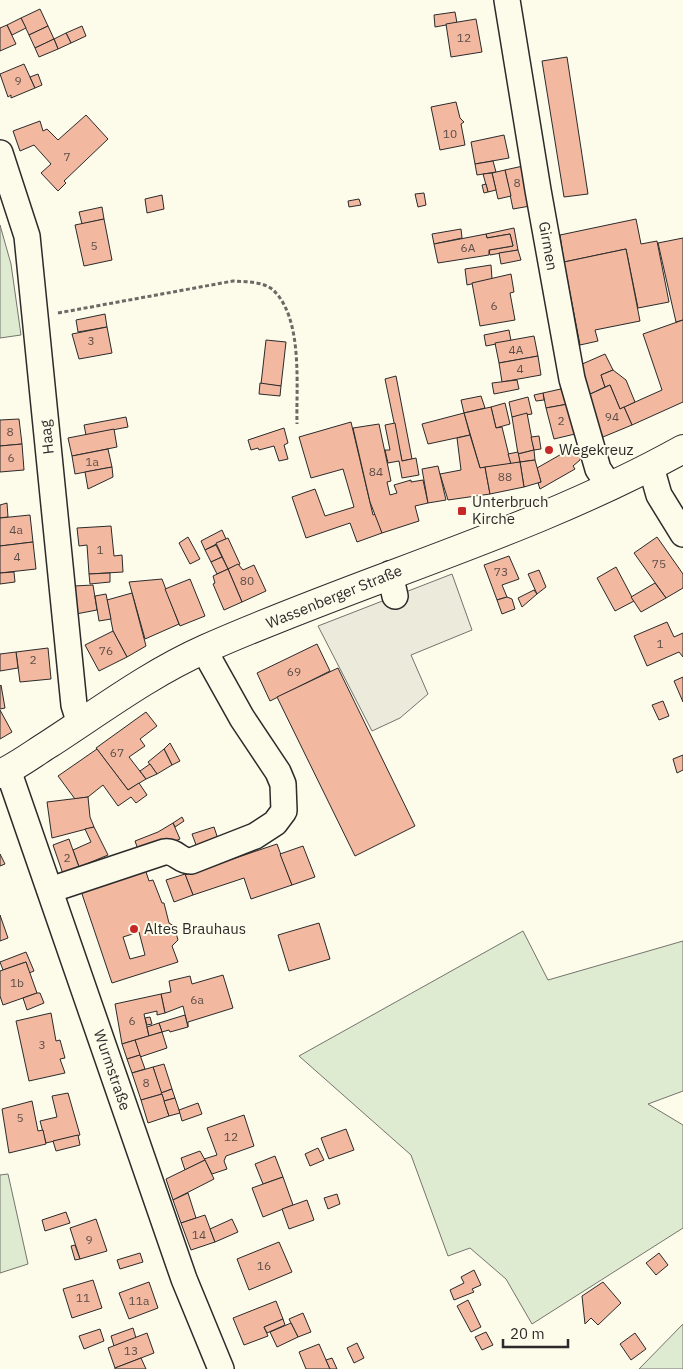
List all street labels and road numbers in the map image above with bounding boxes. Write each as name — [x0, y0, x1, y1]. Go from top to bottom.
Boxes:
street label: Girmen — [535, 220, 562, 272]
street label: Haag — [35, 419, 58, 455]
street label: Wassenberger Straße — [263, 561, 405, 633]
street label: Wurmstraße — [90, 1027, 135, 1113]

